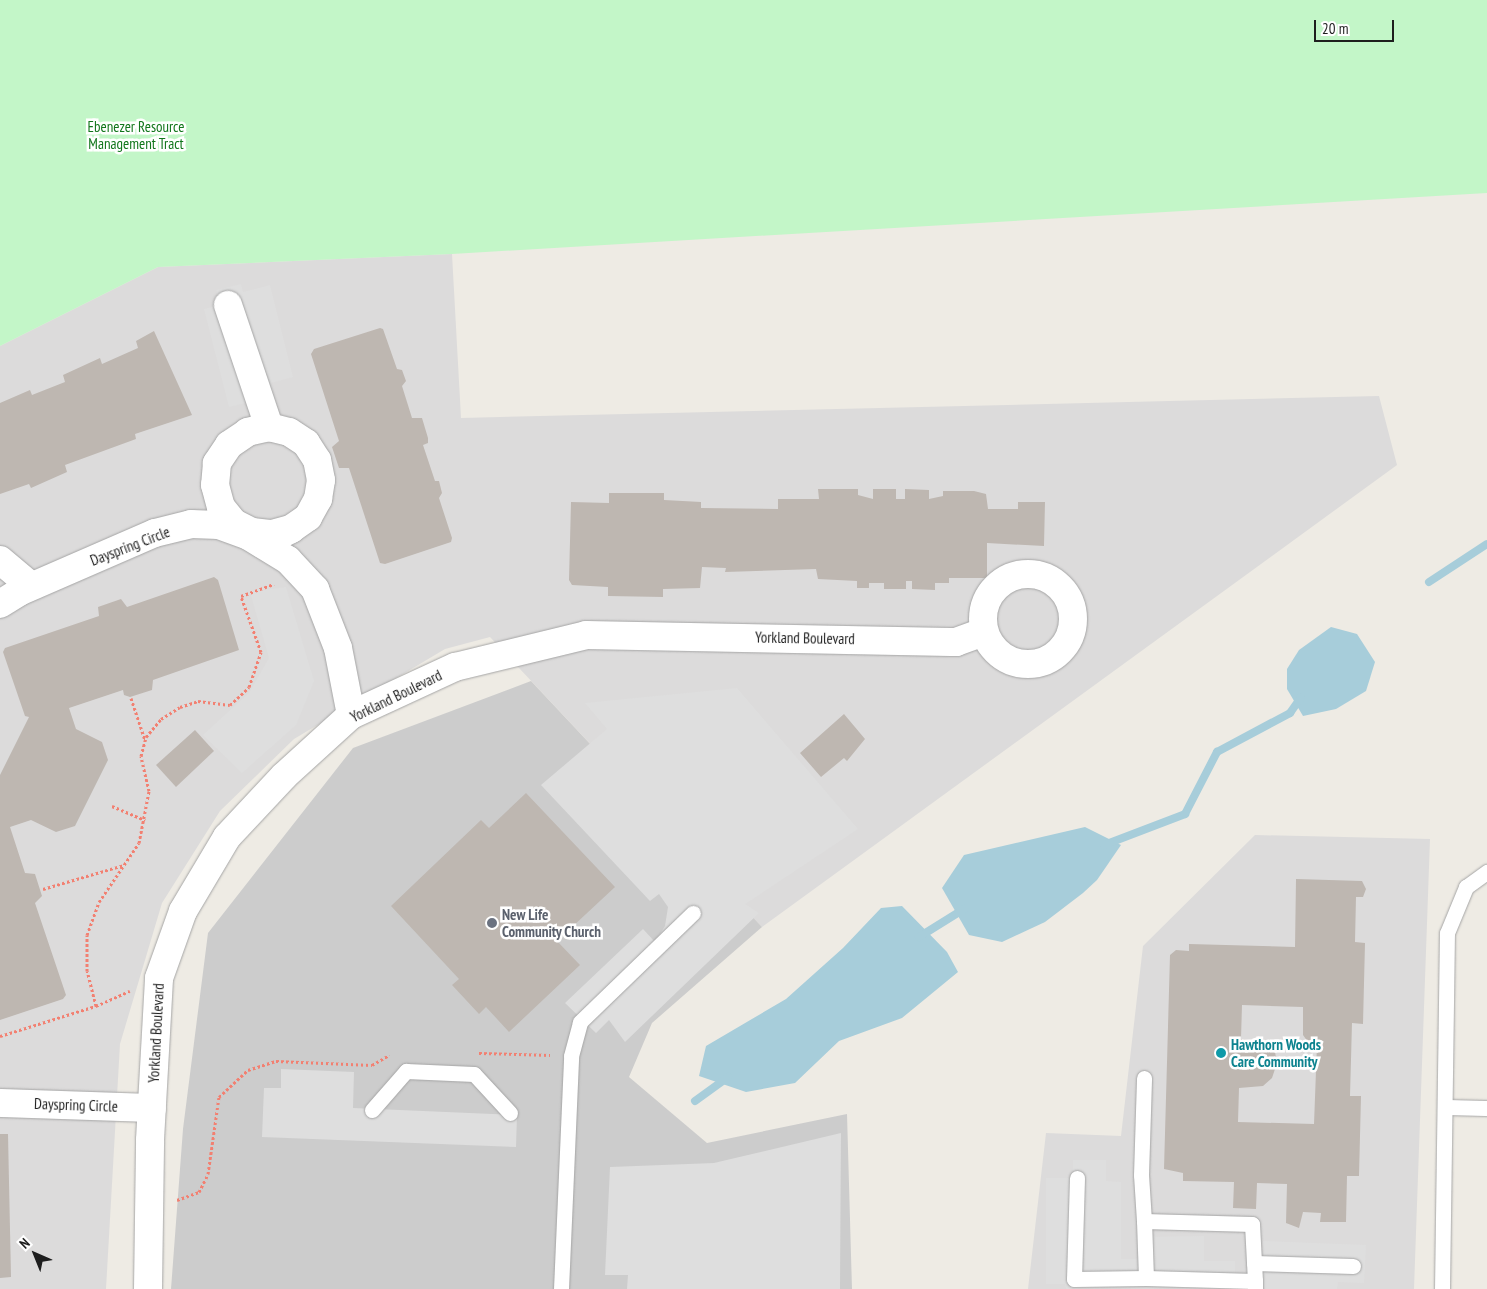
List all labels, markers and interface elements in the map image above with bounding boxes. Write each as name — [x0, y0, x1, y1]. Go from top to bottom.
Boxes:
scale bar — [1317, 10, 1397, 42]
text: 20 m — [1322, 19, 1348, 38]
park label: Ebenezer Resource Management Tract — [88, 117, 184, 152]
street label: Dayspring Circle — [88, 523, 172, 569]
street label: Yorkland Boulevard — [755, 628, 855, 648]
street label: Yorkland Boulevard — [347, 666, 445, 726]
place label: New Life Community Church — [502, 905, 602, 940]
marker: New Life Community Church — [486, 917, 498, 929]
street label: Yorkland Boulevard — [144, 983, 168, 1083]
place label: Hawthorn Woods Care Community — [1231, 1035, 1321, 1070]
marker: Hawthorn Woods Care Community — [1215, 1047, 1227, 1059]
street label: Dayspring Circle — [34, 1095, 118, 1115]
north arrow — [10, 1229, 60, 1279]
text: N — [16, 1234, 34, 1252]

